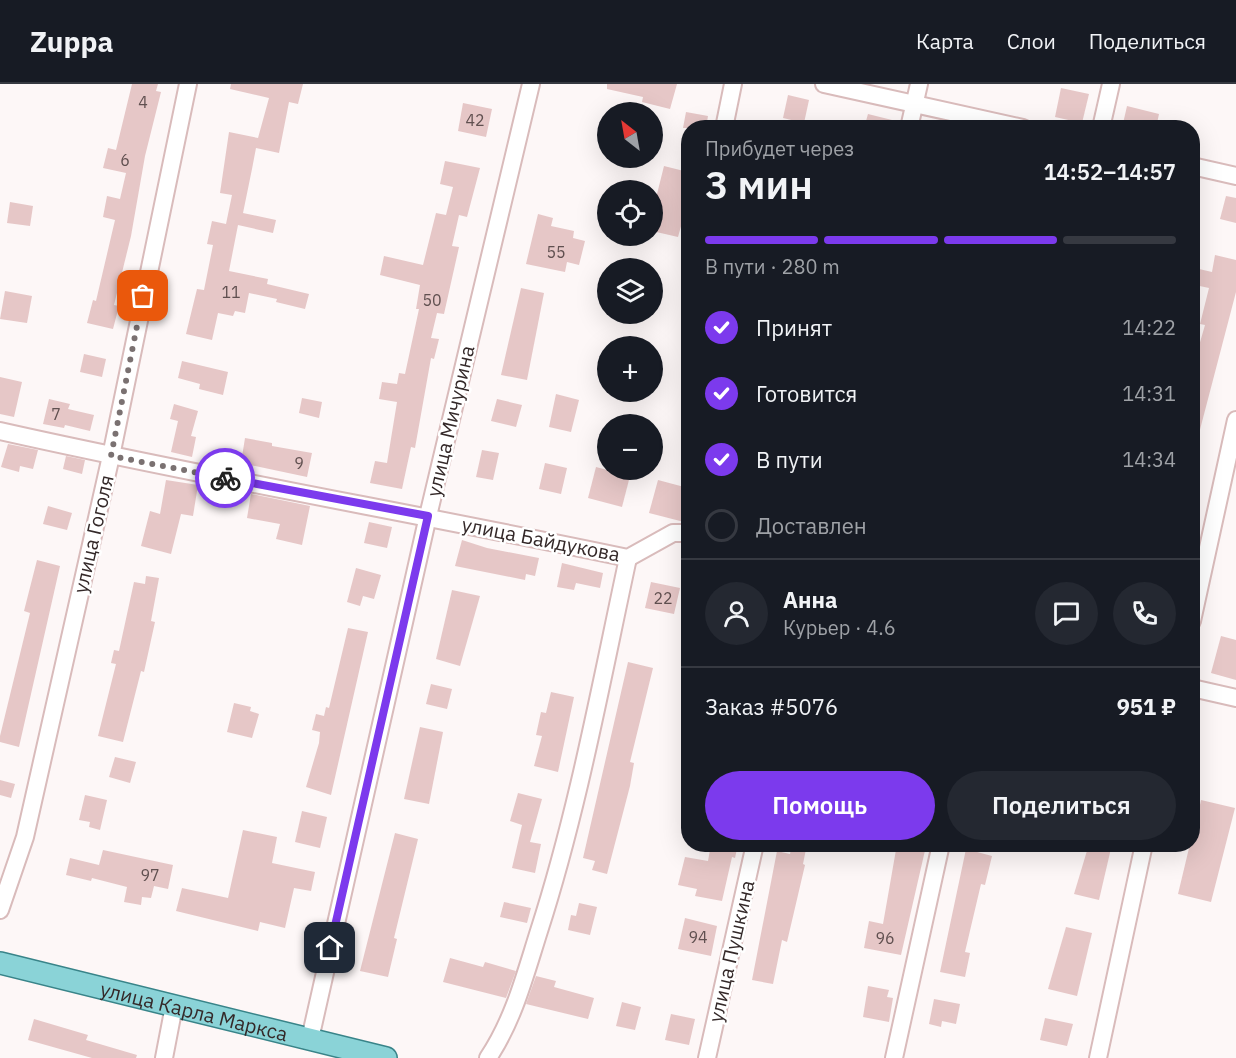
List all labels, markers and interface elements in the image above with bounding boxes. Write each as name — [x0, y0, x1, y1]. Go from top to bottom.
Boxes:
text: Zuppa — [30, 23, 114, 60]
text: Карта — [916, 27, 974, 55]
text: Слои — [1007, 27, 1056, 55]
text: Поделиться — [1089, 27, 1206, 55]
house number: 4 — [138, 92, 148, 112]
north arrow — [597, 102, 663, 168]
map controls — [597, 102, 663, 480]
house number: 42 — [465, 110, 485, 130]
text: Прибудет через — [705, 135, 854, 162]
house number: 6 — [120, 150, 130, 170]
text: 14:52–14:57 — [1043, 157, 1176, 186]
text: 3 мин — [705, 159, 813, 210]
button: locate — [597, 180, 663, 246]
house number: 55 — [546, 242, 566, 262]
text: В пути · 280 m — [705, 253, 840, 280]
button: layers — [597, 258, 663, 324]
pin — [117, 270, 168, 321]
icon: bag — [126, 279, 159, 312]
house number: 11 — [221, 282, 241, 302]
house number: 50 — [422, 290, 442, 310]
icon: check — [705, 311, 738, 344]
text: Принят — [756, 313, 832, 342]
text: 14:22 — [1122, 314, 1176, 341]
button: + — [597, 336, 663, 402]
street label: улица Мичурина — [419, 342, 481, 499]
icon: check — [705, 377, 738, 410]
text: Готовится — [756, 379, 857, 408]
text: 14:31 — [1122, 380, 1176, 407]
house number: 7 — [51, 404, 61, 424]
button: − — [597, 414, 663, 480]
icon: check — [705, 443, 738, 476]
text: В пути — [756, 445, 823, 474]
text: 14:34 — [1122, 446, 1176, 473]
courier — [195, 448, 255, 508]
house number: 9 — [294, 453, 304, 473]
icon: bike — [209, 462, 242, 495]
street label: улица Гоголя — [66, 472, 120, 596]
street label: улица Байдукова — [460, 510, 623, 568]
text: Доставлен — [756, 511, 867, 540]
button: person — [705, 582, 768, 645]
button: chat — [1035, 582, 1098, 645]
button: phone — [1113, 582, 1176, 645]
text: Анна — [783, 585, 838, 614]
house number: 22 — [653, 588, 673, 608]
text: Курьер · 4.6 — [783, 614, 896, 641]
text: Заказ #5076 — [705, 692, 838, 721]
text: 951 ₽ — [1117, 692, 1176, 721]
button: Помощь — [705, 771, 935, 840]
button: Поделиться — [947, 771, 1176, 840]
house number: 97 — [140, 865, 160, 885]
street label: улица Пушкина — [702, 877, 761, 1025]
pin — [304, 922, 355, 973]
house number: 94 — [688, 927, 708, 947]
house number: 96 — [875, 928, 895, 948]
icon: home — [313, 931, 346, 964]
street label: улица Карла Маркса — [98, 975, 291, 1047]

